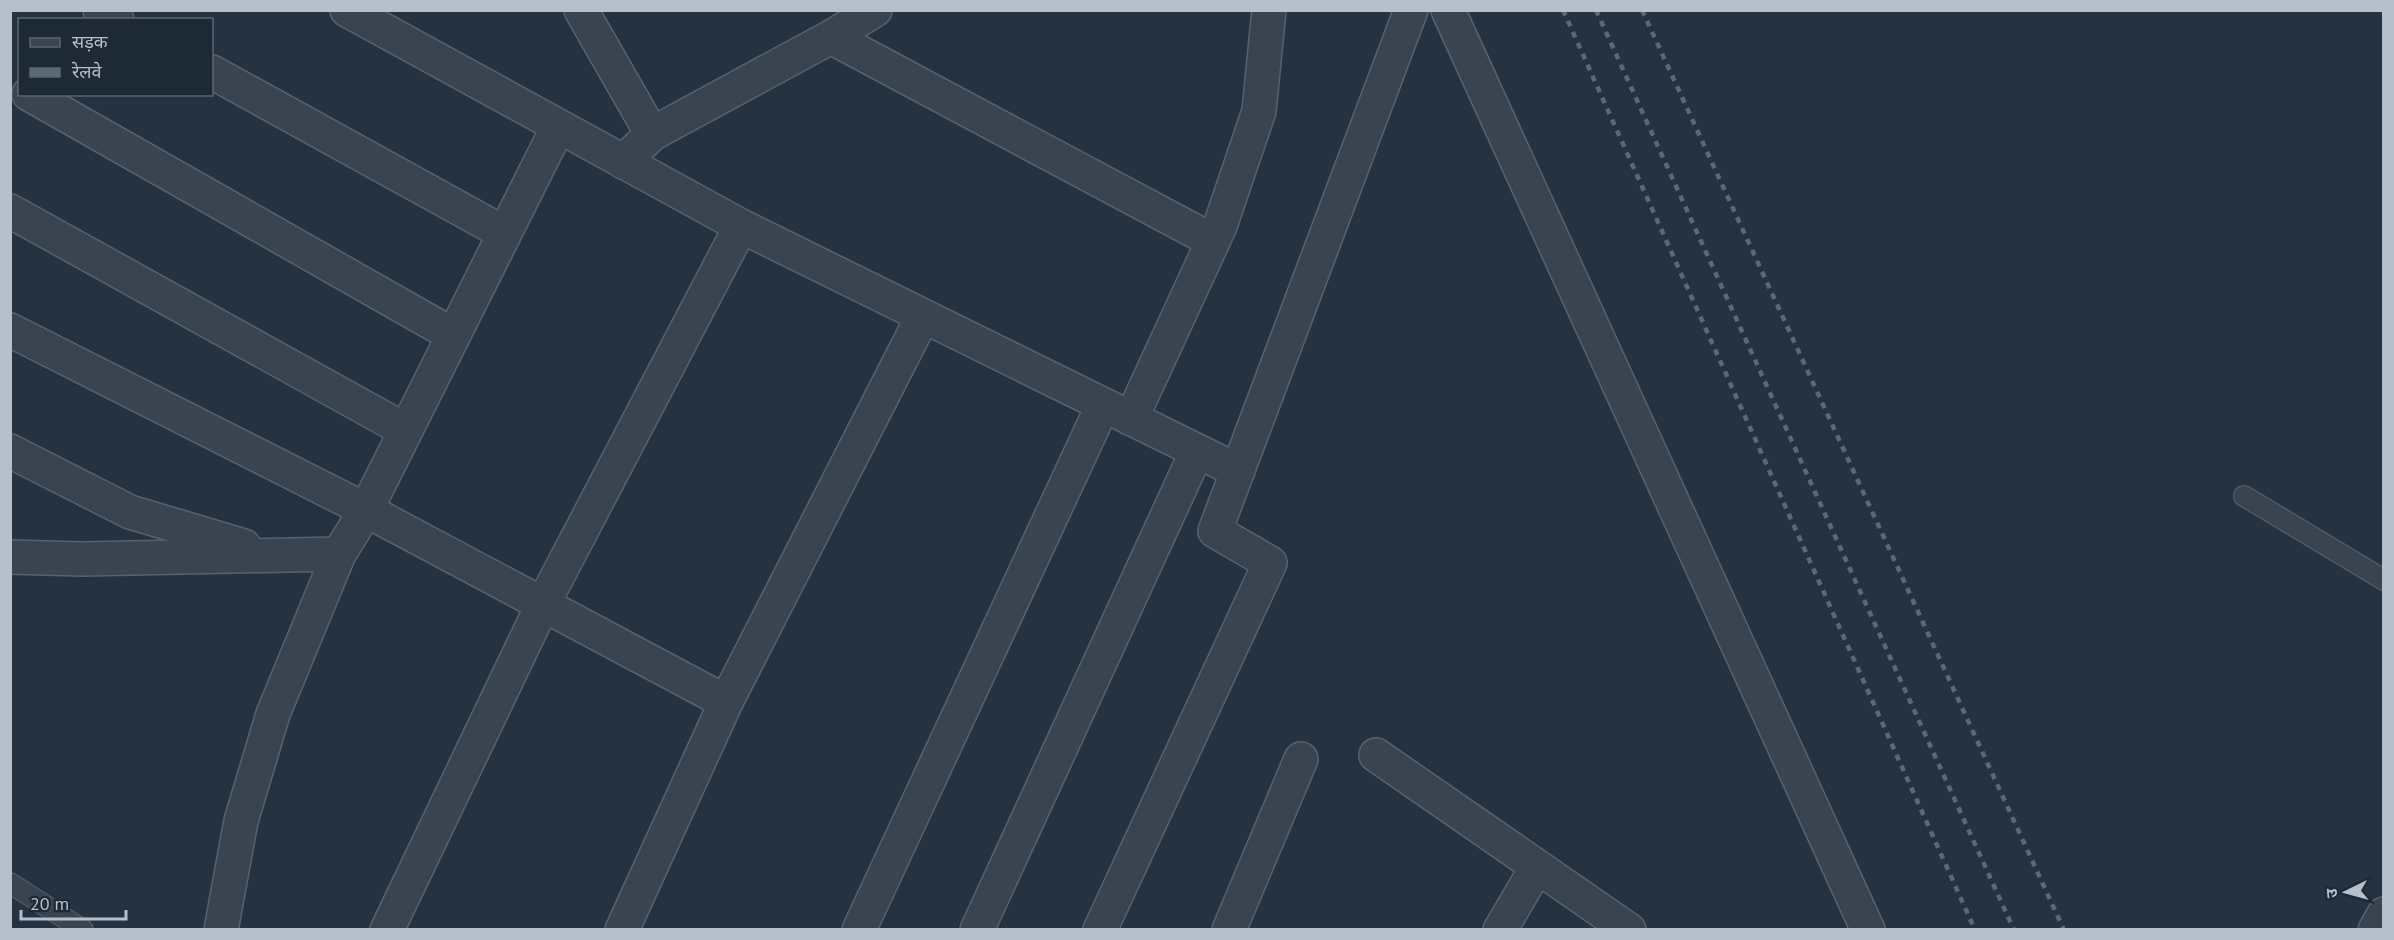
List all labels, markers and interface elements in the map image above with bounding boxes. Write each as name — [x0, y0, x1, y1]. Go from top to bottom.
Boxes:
legend — [18, 18, 213, 96]
text: सड़क — [72, 30, 109, 53]
text: रेलवे — [71, 60, 103, 83]
north arrow — [2316, 862, 2376, 922]
scale bar — [21, 883, 126, 921]
text: उ — [2321, 887, 2341, 899]
text: 20 m — [30, 892, 69, 915]

